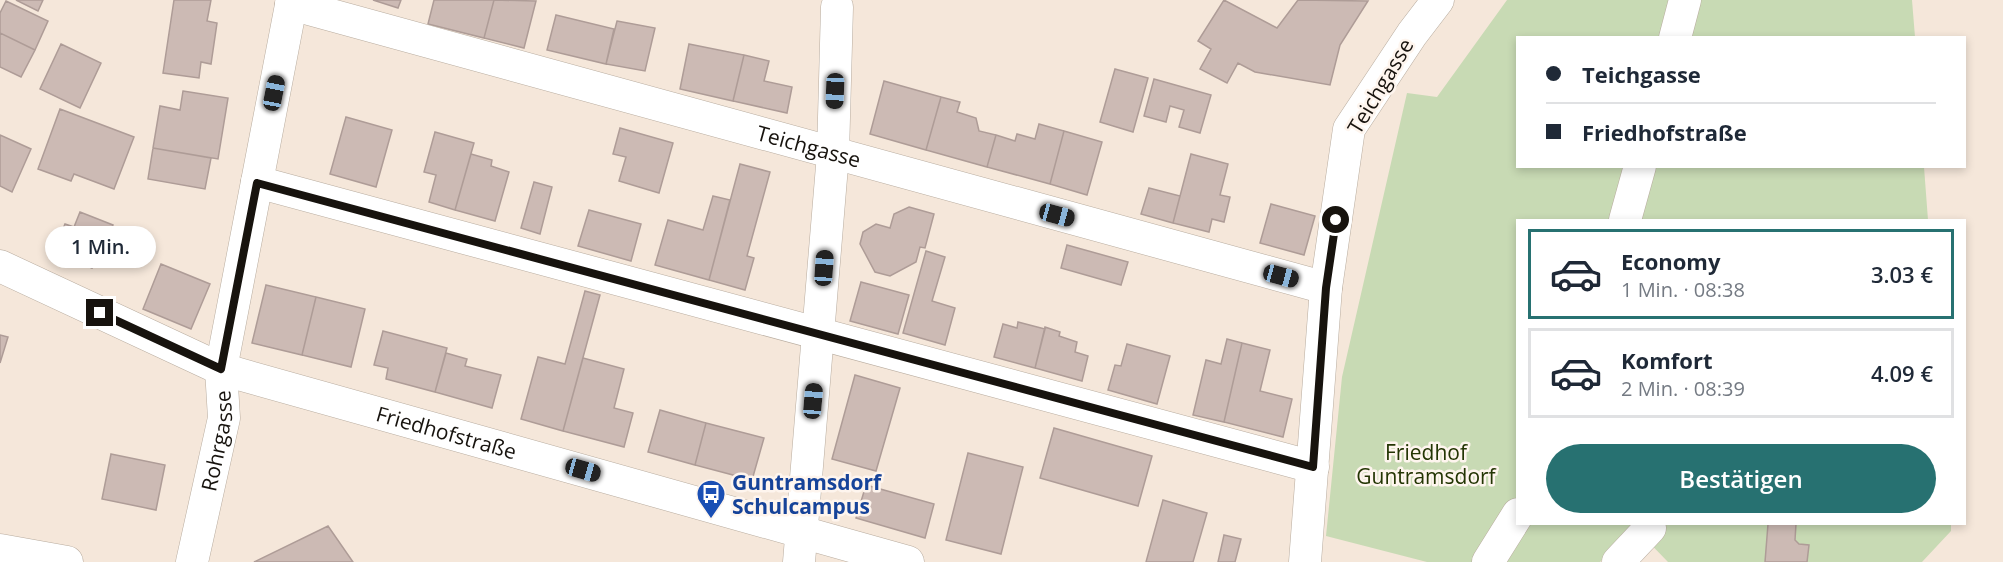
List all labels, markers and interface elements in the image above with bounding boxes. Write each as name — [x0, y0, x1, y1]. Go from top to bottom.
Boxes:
street label: Teichgasse — [1341, 33, 1419, 139]
text: Teichgasse — [1582, 59, 1701, 89]
car — [825, 73, 845, 109]
car — [262, 74, 286, 112]
text: Friedhofstraße — [1582, 117, 1747, 147]
street label: Teichgasse — [754, 119, 864, 174]
car — [1037, 202, 1077, 228]
route start — [1322, 206, 1349, 233]
callout: 1 Min. — [45, 226, 156, 268]
text: 1 Min. — [71, 233, 130, 260]
text: Economy — [1621, 246, 1720, 276]
icon: car — [1549, 247, 1603, 301]
car — [814, 249, 834, 287]
text: 3.03 € — [1871, 259, 1933, 289]
car — [1261, 263, 1301, 289]
text: 1 Min. · 08:38 — [1621, 276, 1745, 303]
route end — [86, 299, 113, 326]
text: Komfort — [1621, 345, 1713, 375]
icon: car — [1549, 346, 1603, 400]
text: 4.09 € — [1871, 358, 1933, 388]
text: 2 Min. · 08:39 — [1621, 375, 1745, 402]
car — [802, 382, 824, 420]
street label: Rohrgasse — [194, 390, 238, 494]
street label: Friedhofstraße — [373, 399, 520, 465]
park label: Friedhof Guntramsdorf — [1356, 438, 1498, 490]
button: Bestätigen — [1546, 444, 1936, 513]
car — [563, 456, 603, 484]
place label: Guntramsdorf Schulcampus — [732, 468, 883, 520]
bus stop icon: Guntramsdorf Schulcampus — [695, 478, 727, 520]

